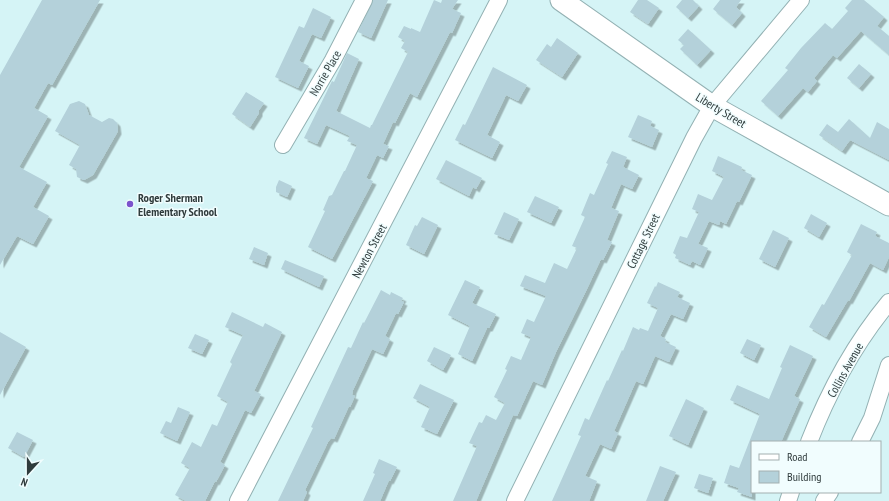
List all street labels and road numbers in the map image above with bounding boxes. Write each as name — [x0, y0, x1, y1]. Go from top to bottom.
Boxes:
street label: Norrie Place — [306, 47, 344, 99]
street label: Liberty Street — [693, 89, 750, 131]
street label: Cottage Street — [623, 210, 663, 271]
street label: Newton Street — [348, 221, 390, 281]
street label: Collins Avenue — [824, 340, 866, 400]

